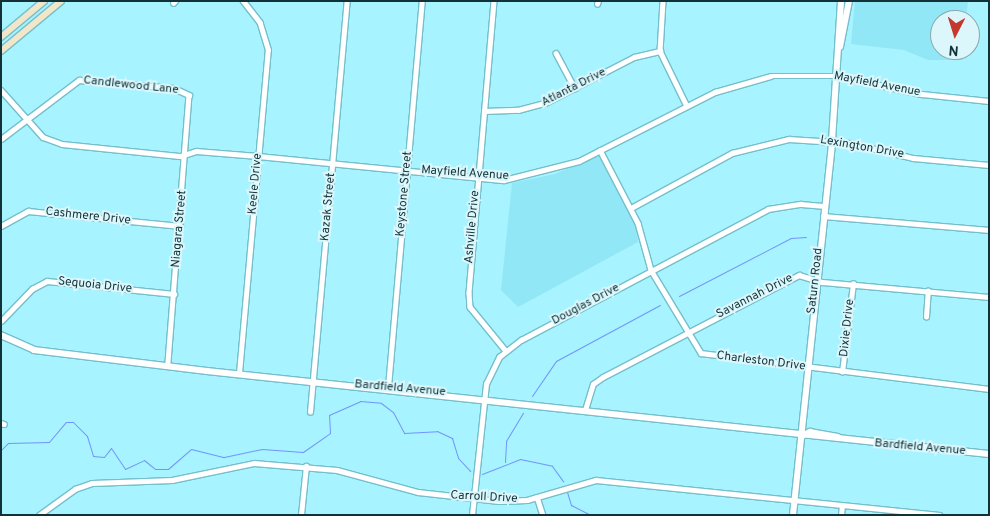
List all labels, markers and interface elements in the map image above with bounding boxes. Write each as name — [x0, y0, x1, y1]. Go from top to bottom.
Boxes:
north arrow — [930, 10, 980, 60]
text: N — [948, 41, 959, 58]
street label: Atlanta Drive — [539, 66, 609, 110]
street label: Mayfield Avenue — [832, 70, 922, 100]
street label: Candlewood Lane — [83, 74, 179, 98]
street label: Lexington Drive — [819, 134, 905, 162]
street label: Keystone Street — [394, 151, 416, 237]
street label: Keele Drive — [246, 153, 266, 215]
street label: Mayfield Avenue — [420, 164, 510, 184]
street label: Kazak Street — [319, 172, 339, 242]
street label: Niagara Street — [169, 190, 191, 268]
street label: Ashville Drive — [463, 190, 483, 264]
street label: Cashmere Drive — [45, 205, 131, 229]
street label: Saturn Road — [805, 247, 827, 315]
street label: Savannah Drive — [714, 272, 796, 322]
street label: Sequoia Drive — [57, 275, 133, 297]
street label: Douglas Drive — [550, 281, 622, 329]
street label: Dixie Drive — [838, 298, 858, 358]
street label: Charleston Drive — [716, 349, 806, 375]
street label: Bardfield Avenue — [354, 378, 446, 400]
street label: Bardfield Avenue — [874, 437, 966, 459]
street label: Carroll Drive — [450, 489, 518, 507]

